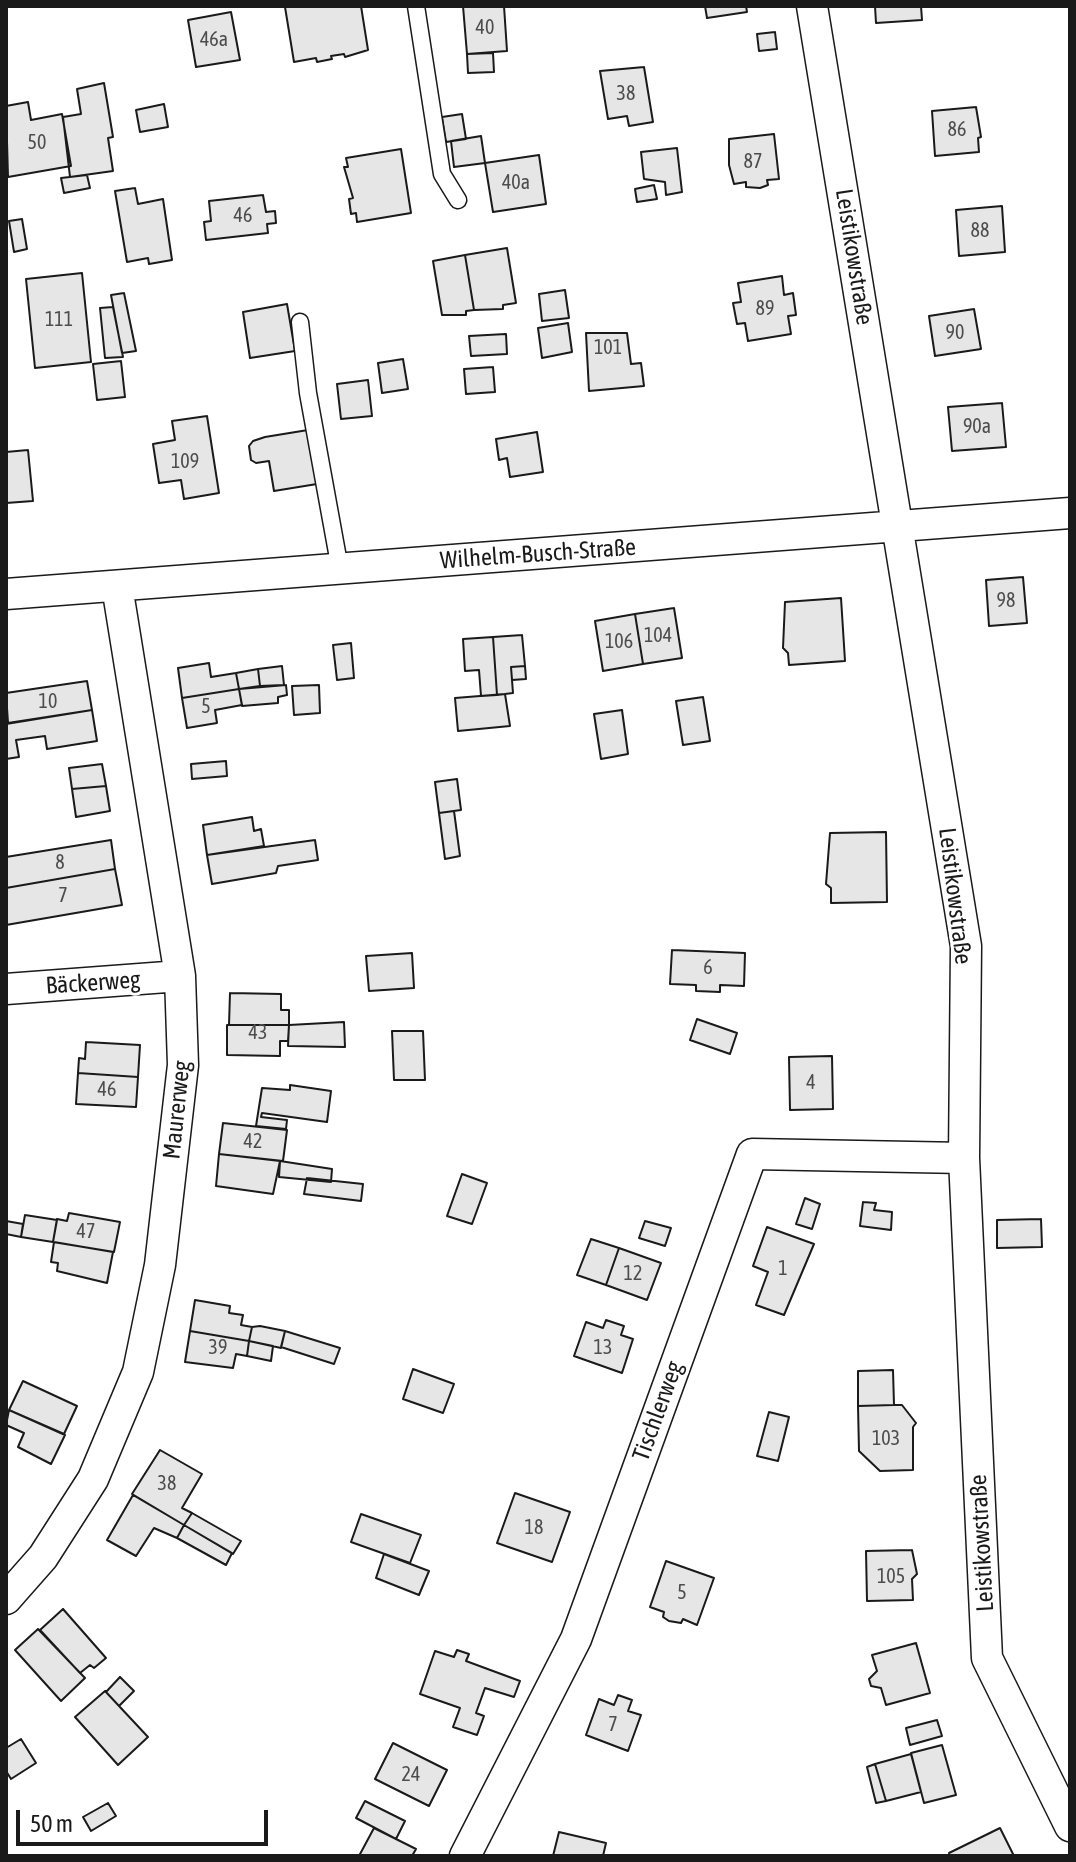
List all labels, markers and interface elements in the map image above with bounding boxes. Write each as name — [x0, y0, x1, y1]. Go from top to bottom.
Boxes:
house number: 40 — [476, 16, 494, 40]
house number: 46a — [200, 28, 228, 52]
house number: 38 — [617, 82, 635, 106]
house number: 86 — [948, 118, 966, 142]
house number: 50 — [28, 131, 46, 155]
house number: 87 — [744, 150, 762, 174]
house number: 40a — [502, 171, 530, 195]
street label: Leistikowstraße — [829, 187, 879, 327]
house number: 46 — [234, 204, 252, 228]
house number: 88 — [971, 219, 989, 243]
house number: 89 — [756, 297, 774, 321]
house number: 111 — [45, 308, 73, 332]
house number: 90 — [946, 321, 964, 345]
house number: 101 — [594, 336, 622, 360]
house number: 90a — [963, 415, 991, 439]
house number: 109 — [171, 450, 199, 474]
street label: Wilhelm-Busch-Straße — [439, 533, 637, 575]
house number: 98 — [997, 589, 1015, 613]
house number: 104 — [644, 624, 672, 648]
house number: 106 — [605, 630, 633, 654]
house number: 10 — [39, 690, 57, 714]
house number: 5 — [201, 695, 211, 719]
street label: Leistikowstraße — [932, 826, 978, 966]
house number: 8 — [55, 851, 65, 875]
house number: 7 — [58, 884, 68, 908]
house number: 6 — [703, 956, 713, 980]
street label: Bäckerweg — [45, 965, 141, 1001]
house number: 43 — [249, 1021, 267, 1045]
street label: Maurerweg — [157, 1059, 197, 1161]
house number: 4 — [806, 1071, 816, 1095]
house number: 46 — [98, 1078, 116, 1102]
house number: 42 — [244, 1130, 262, 1154]
house number: 47 — [77, 1220, 95, 1244]
house number: 1 — [778, 1257, 788, 1281]
house number: 12 — [624, 1262, 642, 1286]
house number: 39 — [209, 1336, 227, 1360]
house number: 13 — [594, 1336, 612, 1360]
street label: Tischlerweg — [627, 1357, 689, 1465]
house number: 103 — [872, 1427, 900, 1451]
house number: 38 — [158, 1472, 176, 1496]
street label: Leistikowstraße — [964, 1474, 1000, 1612]
house number: 18 — [525, 1516, 543, 1540]
house number: 105 — [877, 1565, 905, 1589]
house number: 5 — [677, 1581, 687, 1605]
house number: 7 — [608, 1713, 618, 1737]
house number: 24 — [402, 1763, 420, 1787]
scale bar — [20, 1794, 272, 1844]
text: 50 m — [30, 1810, 73, 1837]

